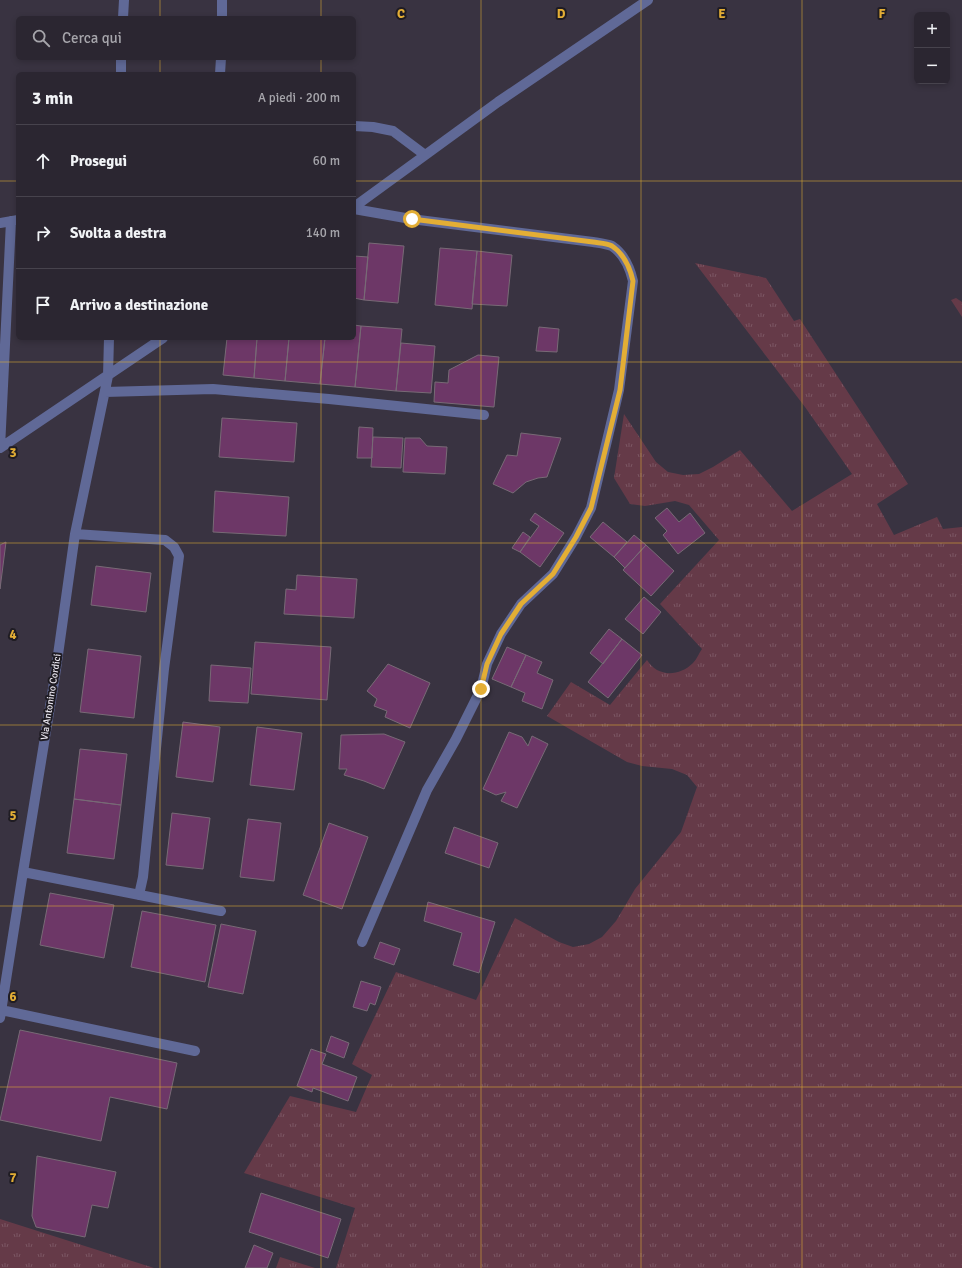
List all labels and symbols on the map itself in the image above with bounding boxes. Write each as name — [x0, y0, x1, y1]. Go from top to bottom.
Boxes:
text: C — [397, 6, 405, 22]
text: D — [557, 6, 566, 22]
text: E — [718, 6, 726, 22]
text: F — [879, 6, 886, 22]
route start — [403, 210, 421, 228]
text: 3 — [9, 445, 17, 461]
text: 4 — [9, 627, 17, 643]
street label: Via Antonino Cordici — [38, 653, 64, 741]
route end — [472, 680, 490, 698]
text: 5 — [9, 808, 17, 824]
text: 6 — [9, 989, 17, 1005]
text: 7 — [9, 1170, 17, 1186]

